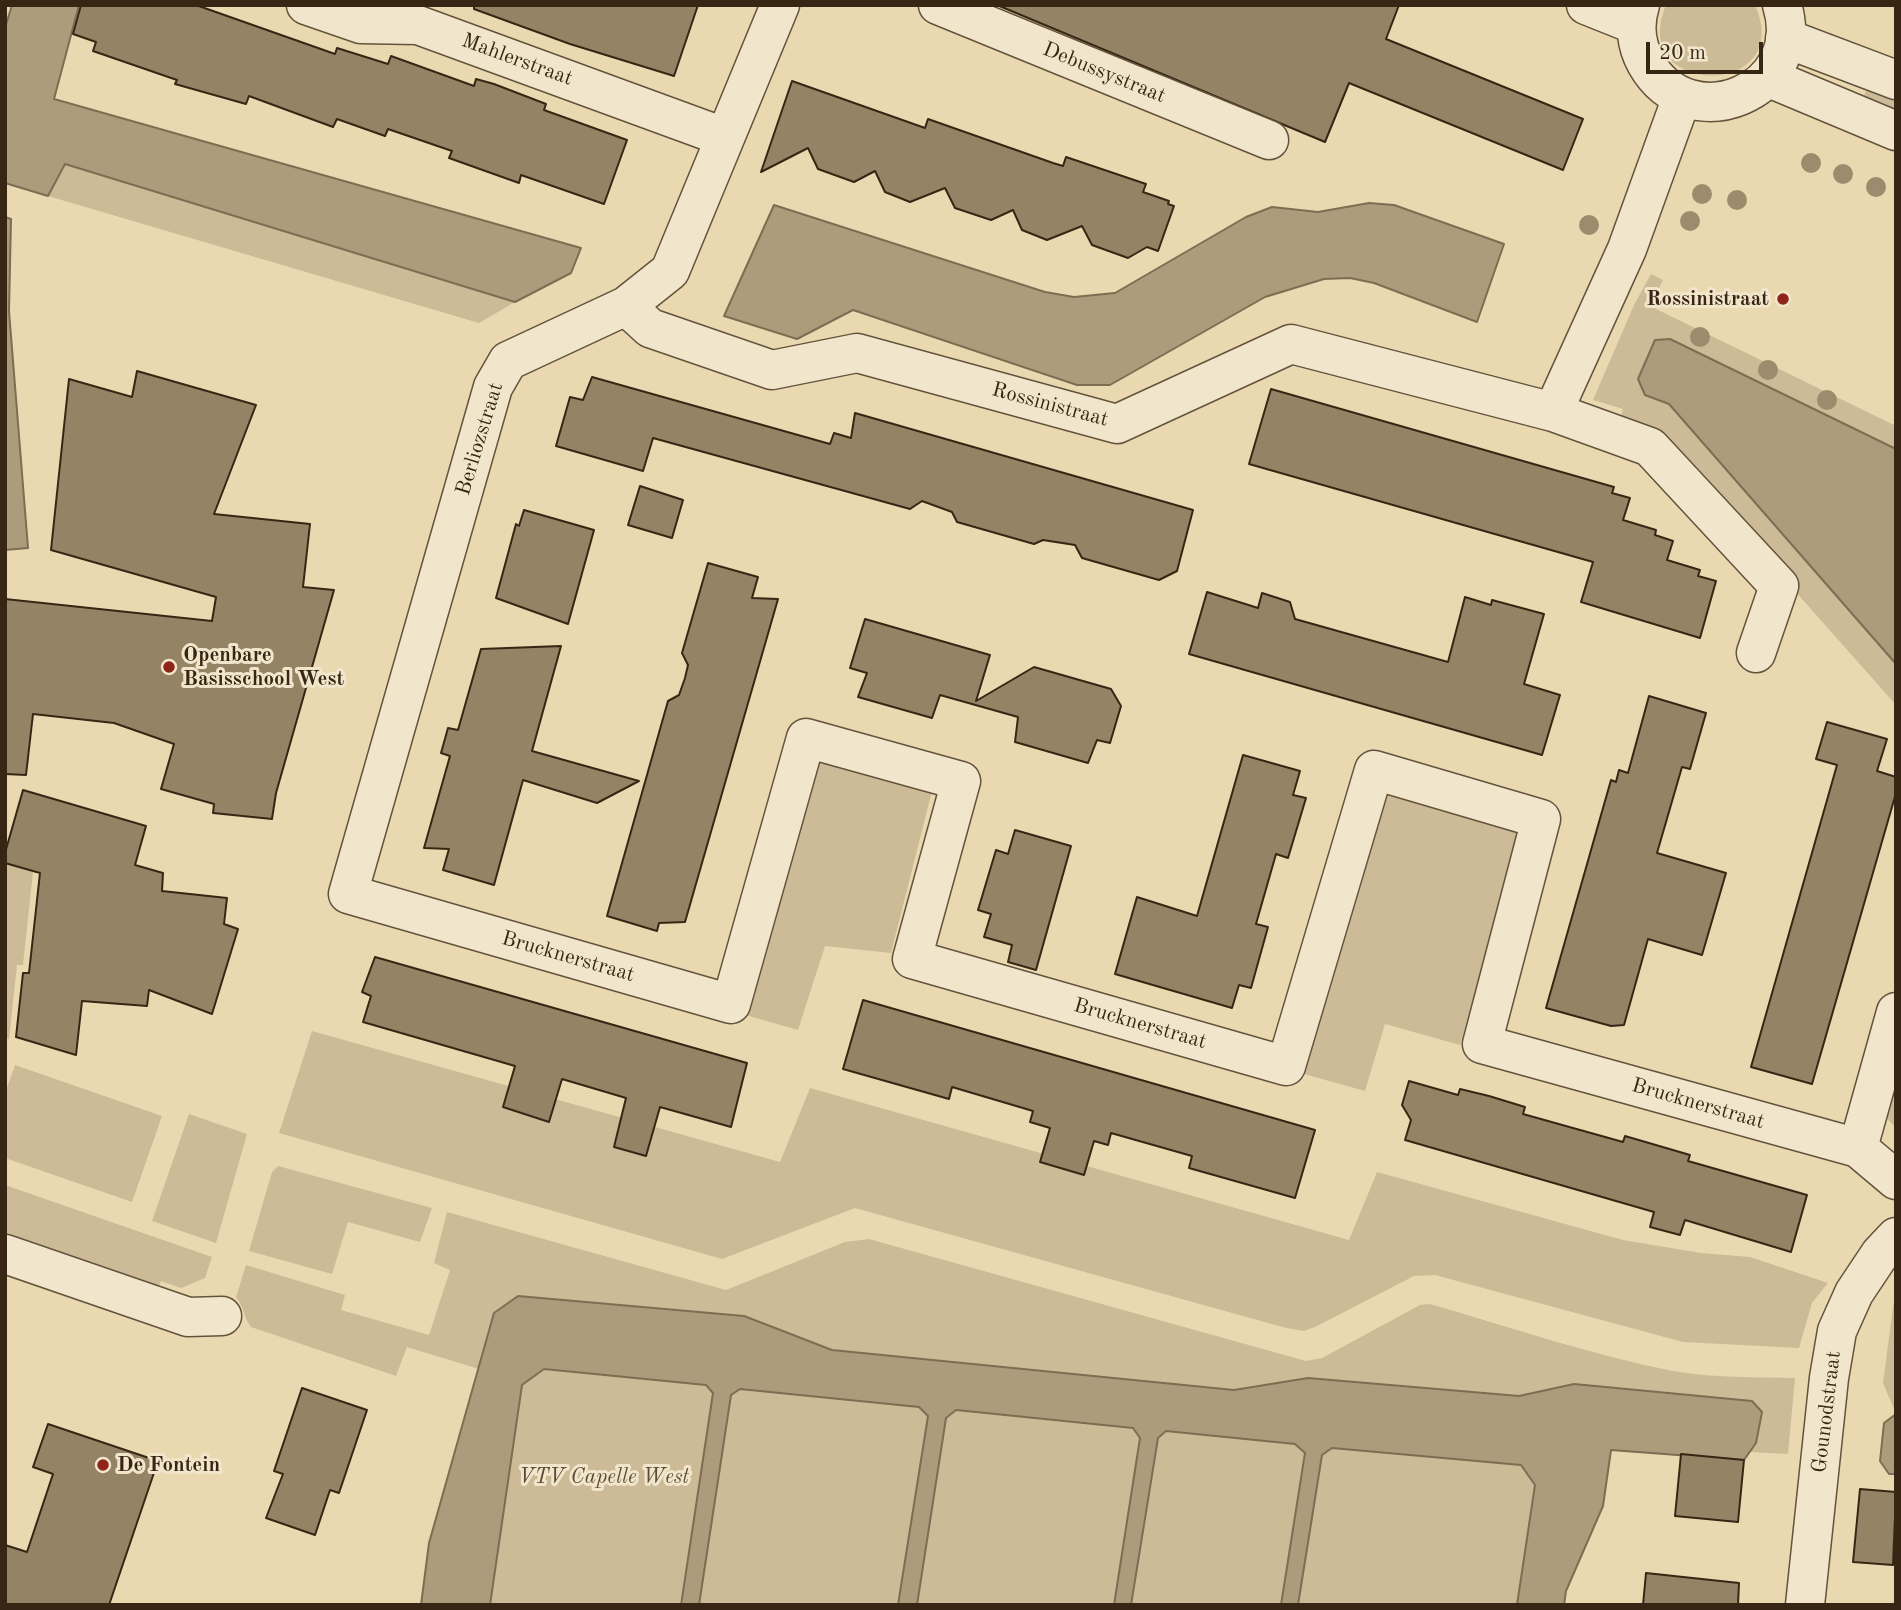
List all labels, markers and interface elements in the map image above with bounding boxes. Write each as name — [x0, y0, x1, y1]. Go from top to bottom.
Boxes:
street label: Mahlerstraat — [458, 28, 576, 92]
scale bar — [1649, 28, 1766, 72]
street label: Debussystraat — [1039, 37, 1169, 109]
text: 20 m — [1659, 43, 1706, 64]
place label: Rossinistraat — [1646, 286, 1769, 312]
marker: Rossinistraat — [1775, 291, 1791, 307]
street label: Rossinistraat — [989, 377, 1111, 433]
street label: Berliozstraat — [451, 379, 509, 499]
place label: Openbare Basisschool West — [183, 642, 344, 692]
marker: Openbare Basisschool West — [161, 659, 177, 675]
street label: Brucknerstraat — [499, 926, 637, 988]
street label: Brucknerstraat — [1071, 993, 1209, 1055]
street label: Brucknerstraat — [1629, 1073, 1767, 1135]
street label: Gounodstraat — [1807, 1350, 1847, 1474]
place label: De Fontein — [117, 1452, 220, 1478]
marker: De Fontein — [95, 1457, 111, 1473]
park label: VTV Capelle West — [519, 1464, 689, 1490]

